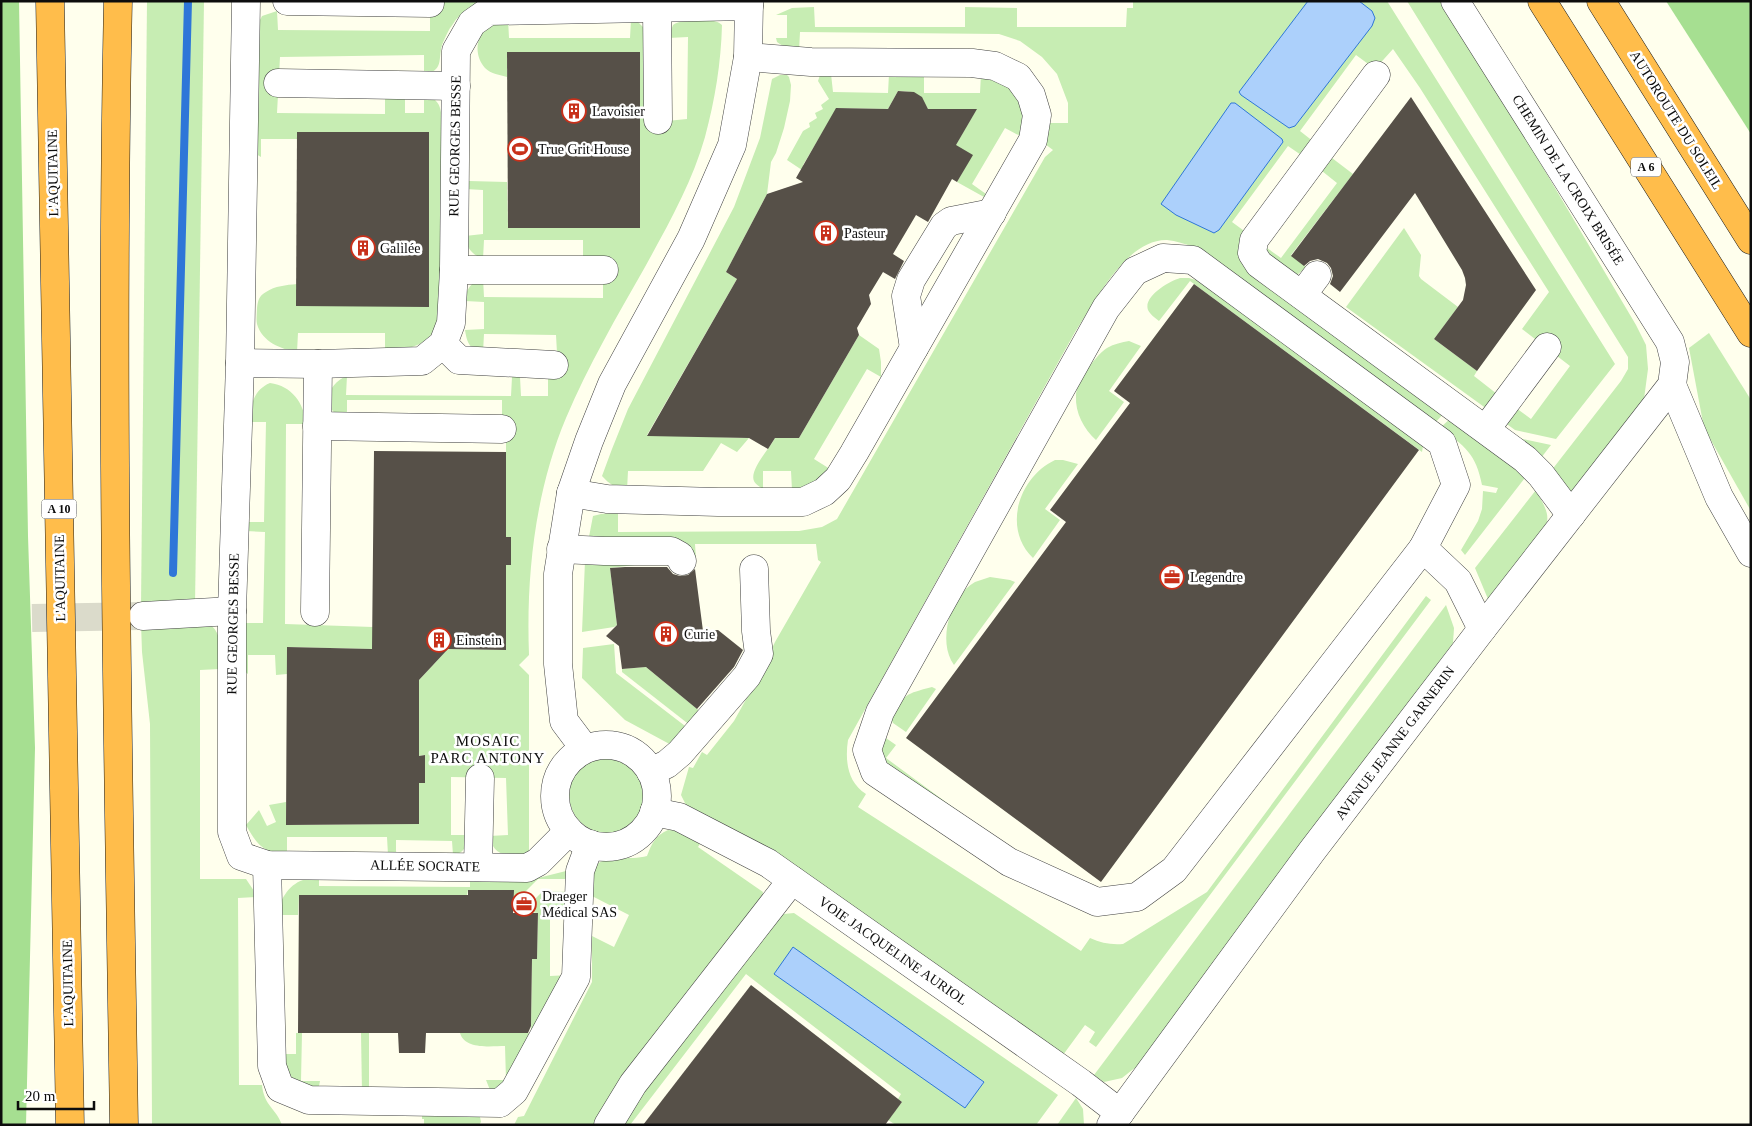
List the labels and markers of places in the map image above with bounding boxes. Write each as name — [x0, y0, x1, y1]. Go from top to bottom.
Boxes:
building icon: Lavoisier — [561, 98, 587, 124]
place label: Lavoisier — [592, 104, 645, 119]
sports icon: True Grit House — [507, 136, 533, 162]
place label: True Grit House — [538, 142, 629, 157]
building icon: Pasteur — [813, 220, 839, 246]
place label: Pasteur — [844, 226, 886, 241]
building icon: Galilée — [350, 235, 376, 261]
place label: Galilée — [380, 241, 420, 256]
office icon: Legendre — [1159, 564, 1185, 590]
place label: Legendre — [1190, 570, 1243, 585]
building icon: Curie — [653, 621, 679, 647]
building icon: Einstein — [426, 627, 452, 653]
place label: Curie — [684, 627, 715, 642]
place label: Einstein — [456, 633, 502, 648]
place label: Draeger Médical SAS — [542, 889, 617, 920]
office icon: Draeger Médical SAS — [511, 891, 537, 917]

